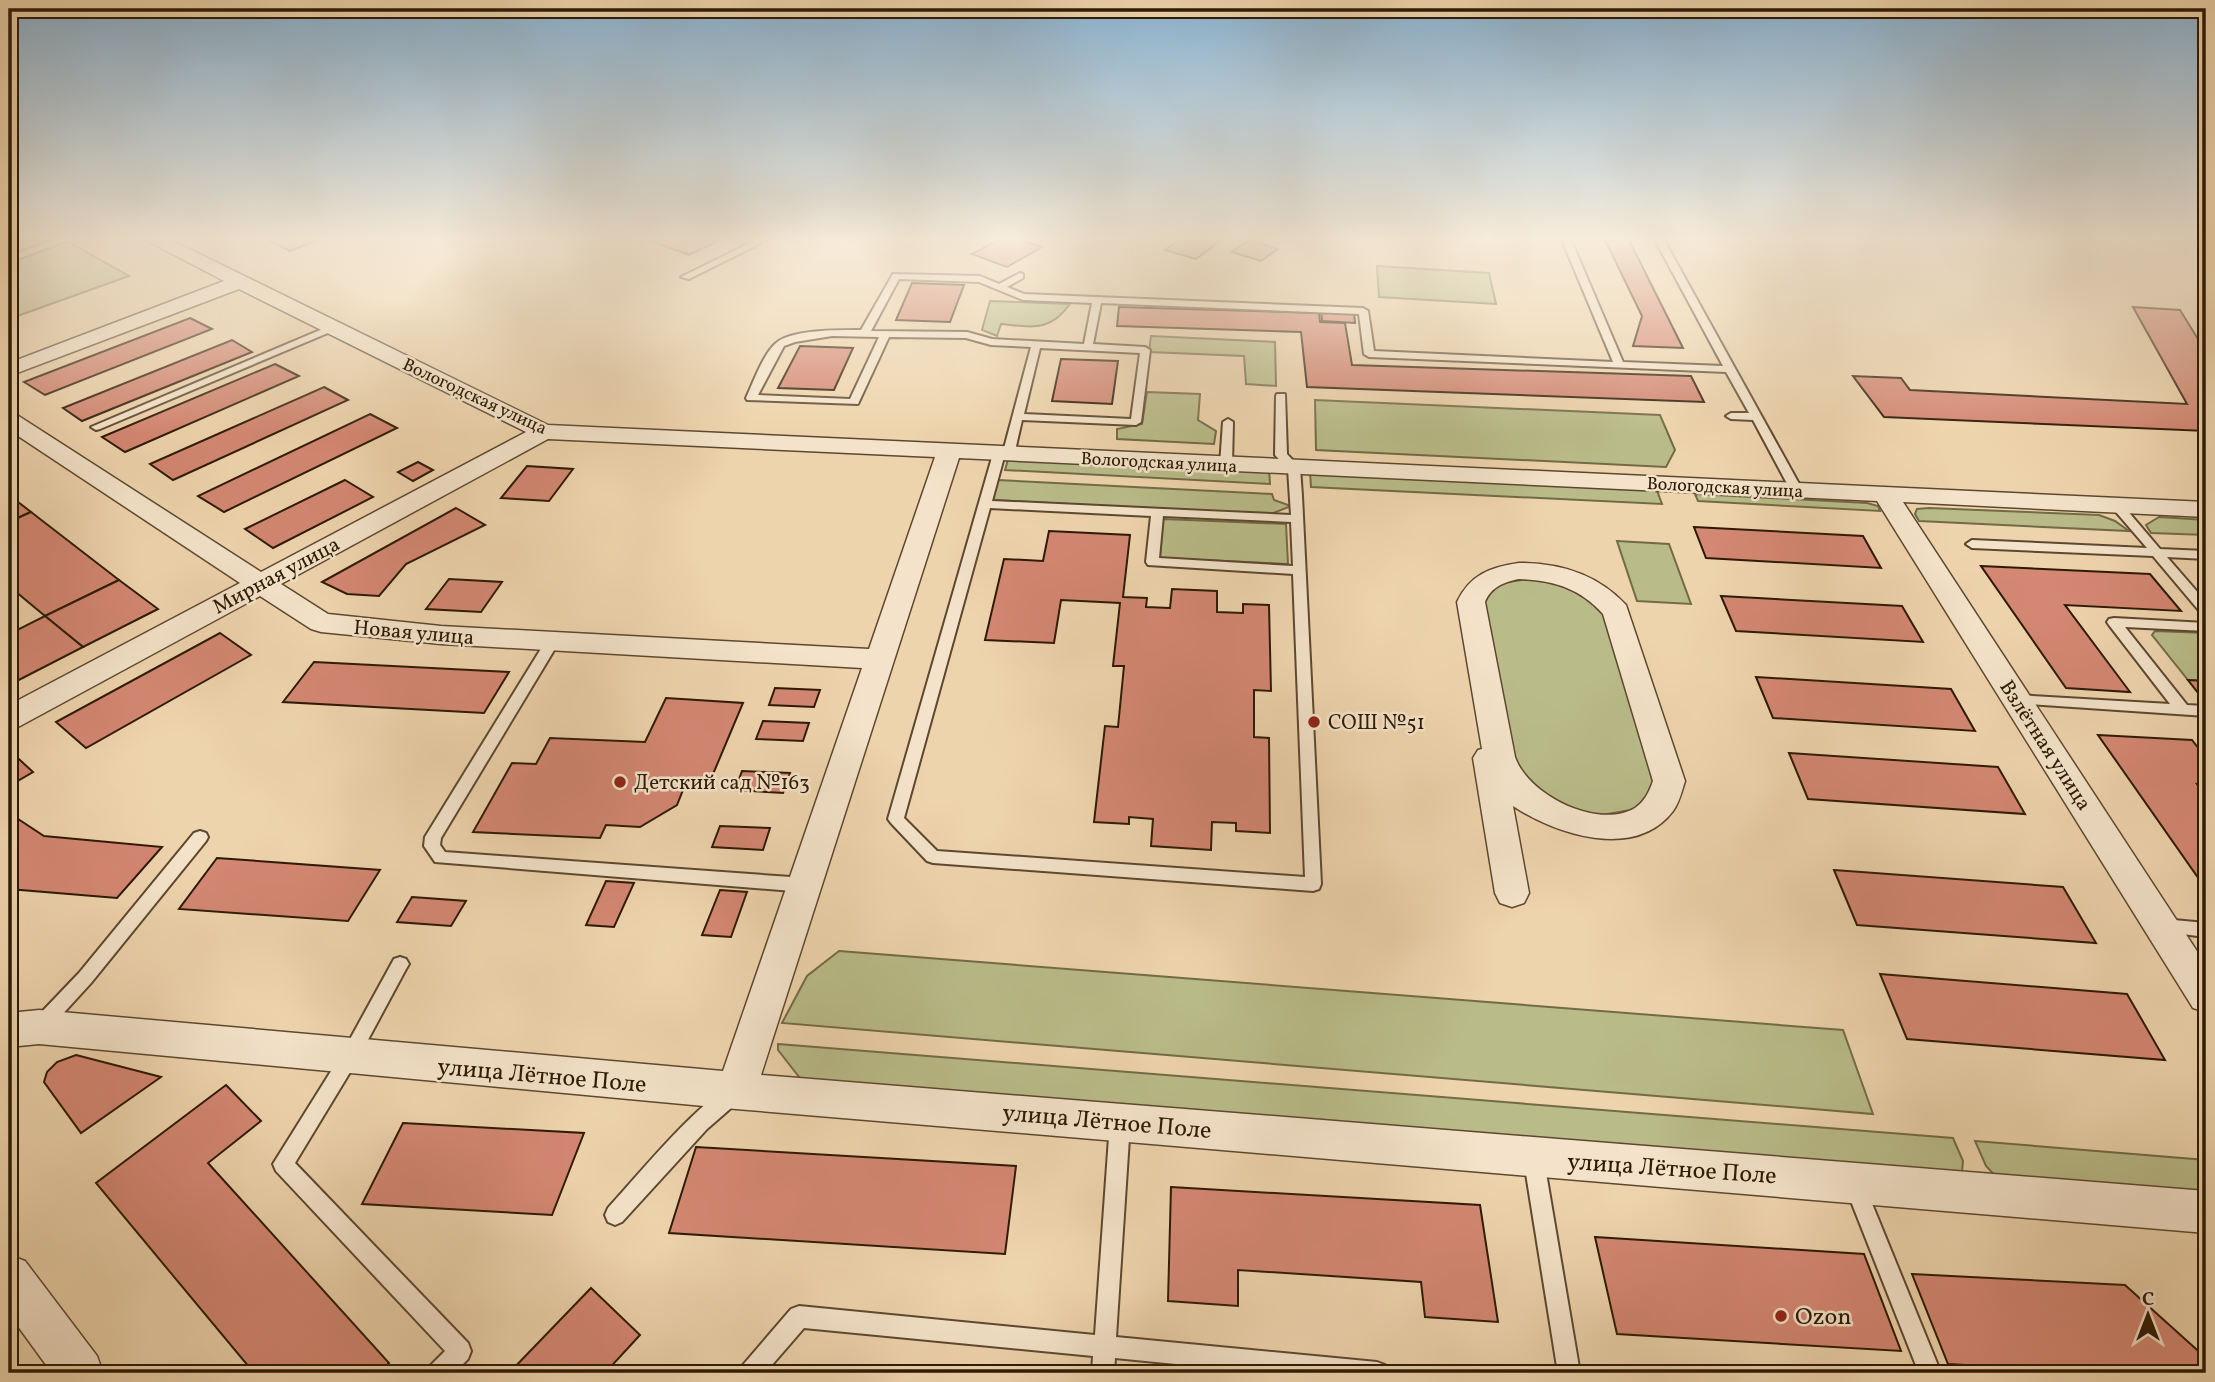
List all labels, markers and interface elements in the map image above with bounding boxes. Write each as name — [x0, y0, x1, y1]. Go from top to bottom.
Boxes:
street label: Вологодская улица — [398, 353, 551, 442]
street label: Вологодская улица — [1080, 447, 1238, 480]
street label: Вологодская улица — [1646, 472, 1804, 505]
street label: Мирная улица — [208, 531, 346, 622]
street label: Новая улица — [352, 614, 475, 653]
street label: Взлётная улица — [1992, 675, 2098, 817]
place label: СОШ №51 — [1328, 709, 1425, 738]
marker: СОШ №51 — [1306, 714, 1322, 730]
place label: Детский сад №163 — [634, 769, 810, 798]
marker: Детский сад №163 — [612, 774, 628, 790]
street label: улица Лётное Поле — [436, 1051, 648, 1103]
street label: улица Лётное Поле — [1001, 1097, 1213, 1149]
street label: улица Лётное Поле — [1566, 1146, 1778, 1194]
north arrow — [2114, 1280, 2184, 1350]
text: С — [2142, 1287, 2154, 1313]
place label: Ozon — [1795, 1301, 1852, 1335]
marker: Ozon — [1773, 1308, 1789, 1324]

